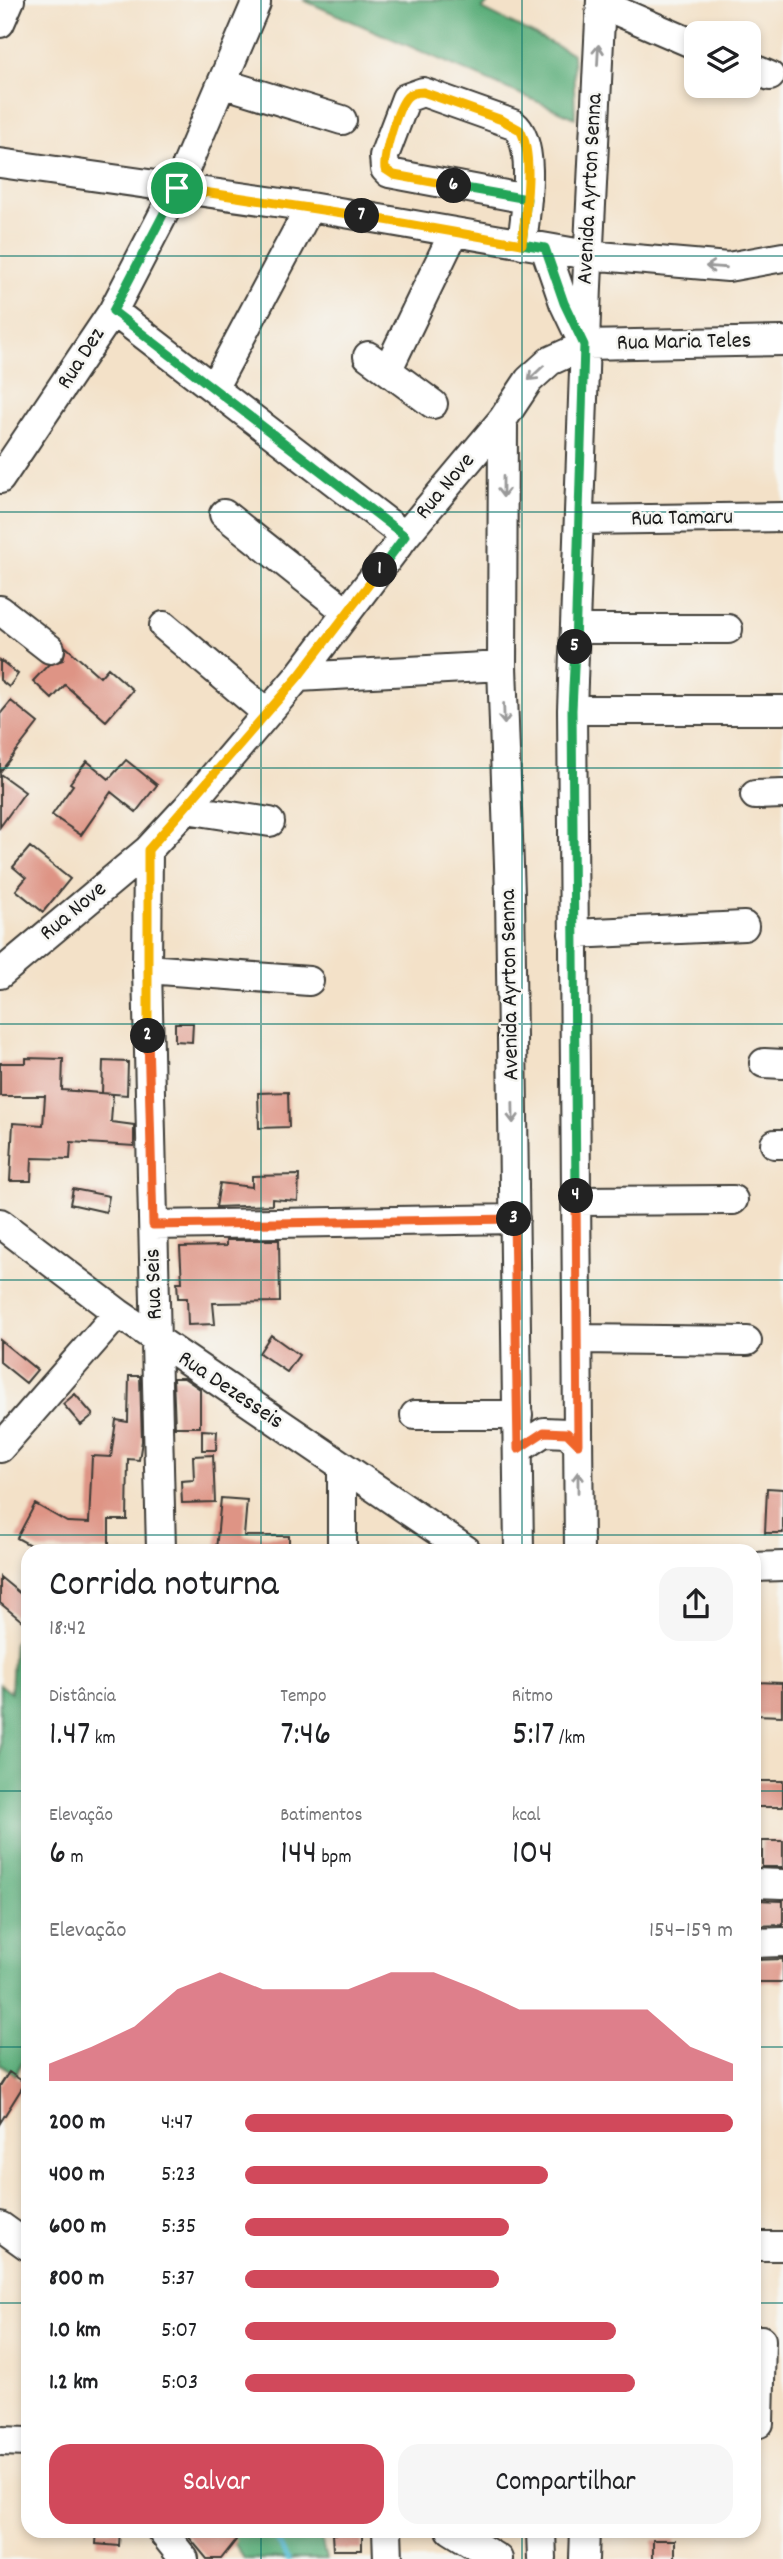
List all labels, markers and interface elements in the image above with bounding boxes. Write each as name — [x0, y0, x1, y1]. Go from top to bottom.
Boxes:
map controls — [684, 21, 761, 98]
button: layers — [684, 21, 761, 98]
one-way arrow — [592, 44, 605, 67]
street label: Avenida Ayrton Senna — [570, 91, 613, 285]
pin — [147, 158, 207, 218]
pin: 6 — [436, 168, 472, 204]
icon: arrive — [158, 169, 196, 207]
text: 6 — [449, 172, 458, 199]
pin: 7 — [344, 198, 380, 234]
text: 7 — [358, 202, 365, 229]
one-way arrow — [705, 260, 728, 273]
street label: Rua Dez — [50, 321, 114, 396]
street label: Rua Maria Teles — [616, 325, 752, 361]
one-way arrow — [528, 365, 545, 382]
street label: Rua Nove — [408, 446, 484, 528]
one-way arrow — [496, 475, 510, 498]
street label: Rua Tamaru — [631, 502, 733, 536]
pin: 1 — [362, 552, 398, 588]
text: 1 — [377, 556, 382, 583]
pin: 5 — [558, 630, 592, 664]
text: 5 — [570, 633, 579, 660]
one-way arrow — [497, 703, 510, 726]
street label: Rua Nove — [33, 874, 115, 950]
street label: Avenida Ayrton Senna — [493, 888, 529, 1081]
pin: 2 — [130, 1018, 166, 1054]
text: 2 — [143, 1022, 152, 1049]
one-way arrow — [506, 1102, 520, 1125]
pin: 4 — [558, 1178, 594, 1214]
text: 4 — [572, 1182, 579, 1209]
pin: 3 — [496, 1202, 532, 1236]
text: 3 — [509, 1205, 518, 1232]
street label: Rua Seis — [137, 1248, 173, 1320]
street label: Rua Dezesseis — [170, 1343, 290, 1439]
one-way arrow — [571, 1471, 585, 1494]
text: Corrida noturna — [49, 1559, 279, 1614]
button: share — [659, 1567, 733, 1641]
text: 18:42 — [49, 1613, 87, 1646]
text: Distância — [49, 1684, 116, 1711]
text: Tempo — [280, 1684, 327, 1711]
text: Ritmo — [512, 1684, 553, 1711]
text: 1.47 — [49, 1711, 90, 1761]
text: 7:46 — [280, 1711, 331, 1761]
text: 5:17 — [512, 1711, 555, 1761]
text: km — [90, 1726, 116, 1753]
text: /km — [555, 1726, 585, 1753]
text: Elevação — [49, 1803, 113, 1830]
text: Batimentos — [280, 1803, 362, 1830]
text: kcal — [512, 1803, 541, 1830]
text: 6 — [49, 1830, 66, 1880]
text: 144 — [280, 1830, 317, 1880]
text: 104 — [512, 1830, 553, 1880]
text: m — [66, 1845, 84, 1872]
text: bpm — [317, 1845, 351, 1872]
text: Elevação — [49, 1915, 126, 1948]
text: 154–159 m — [649, 1915, 733, 1948]
text: 200 m — [49, 2107, 105, 2140]
text: 4:47 — [161, 2107, 193, 2140]
text: 400 m — [49, 2159, 105, 2192]
text: 5:23 — [161, 2159, 196, 2192]
text: 600 m — [49, 2211, 106, 2244]
text: 5:35 — [161, 2211, 196, 2244]
text: 800 m — [49, 2263, 104, 2296]
text: 5:37 — [161, 2263, 195, 2296]
text: 1.0 km — [49, 2315, 101, 2348]
text: 5:07 — [161, 2315, 197, 2348]
text: 1.2 km — [49, 2367, 98, 2400]
text: 5:03 — [161, 2367, 198, 2400]
button: Salvar — [49, 2444, 384, 2524]
button: Compartilhar — [398, 2444, 733, 2524]

